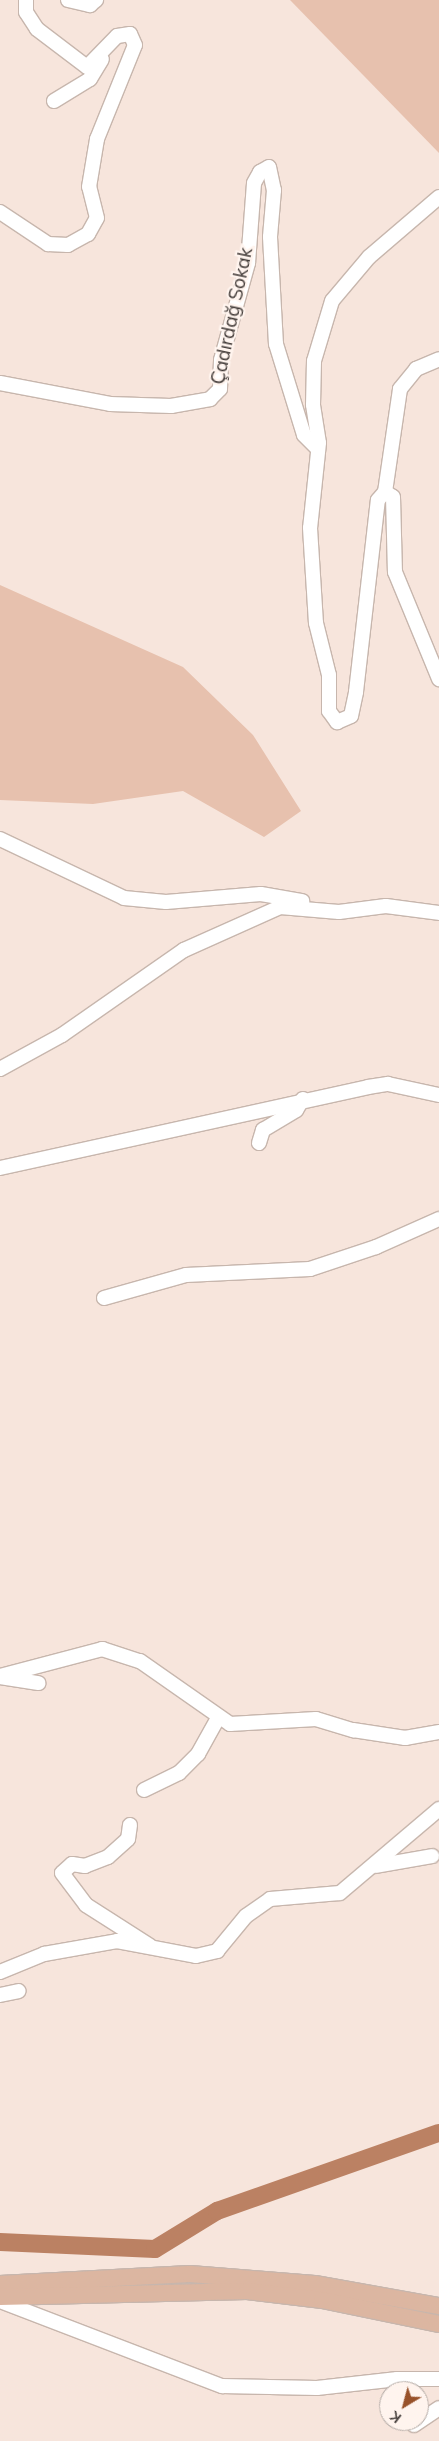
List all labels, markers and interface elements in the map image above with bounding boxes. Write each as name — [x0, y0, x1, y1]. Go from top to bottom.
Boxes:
street label: Çadırdağ Sokak — [206, 245, 258, 387]
north arrow — [379, 2381, 429, 2431]
text: K — [386, 2407, 405, 2427]

